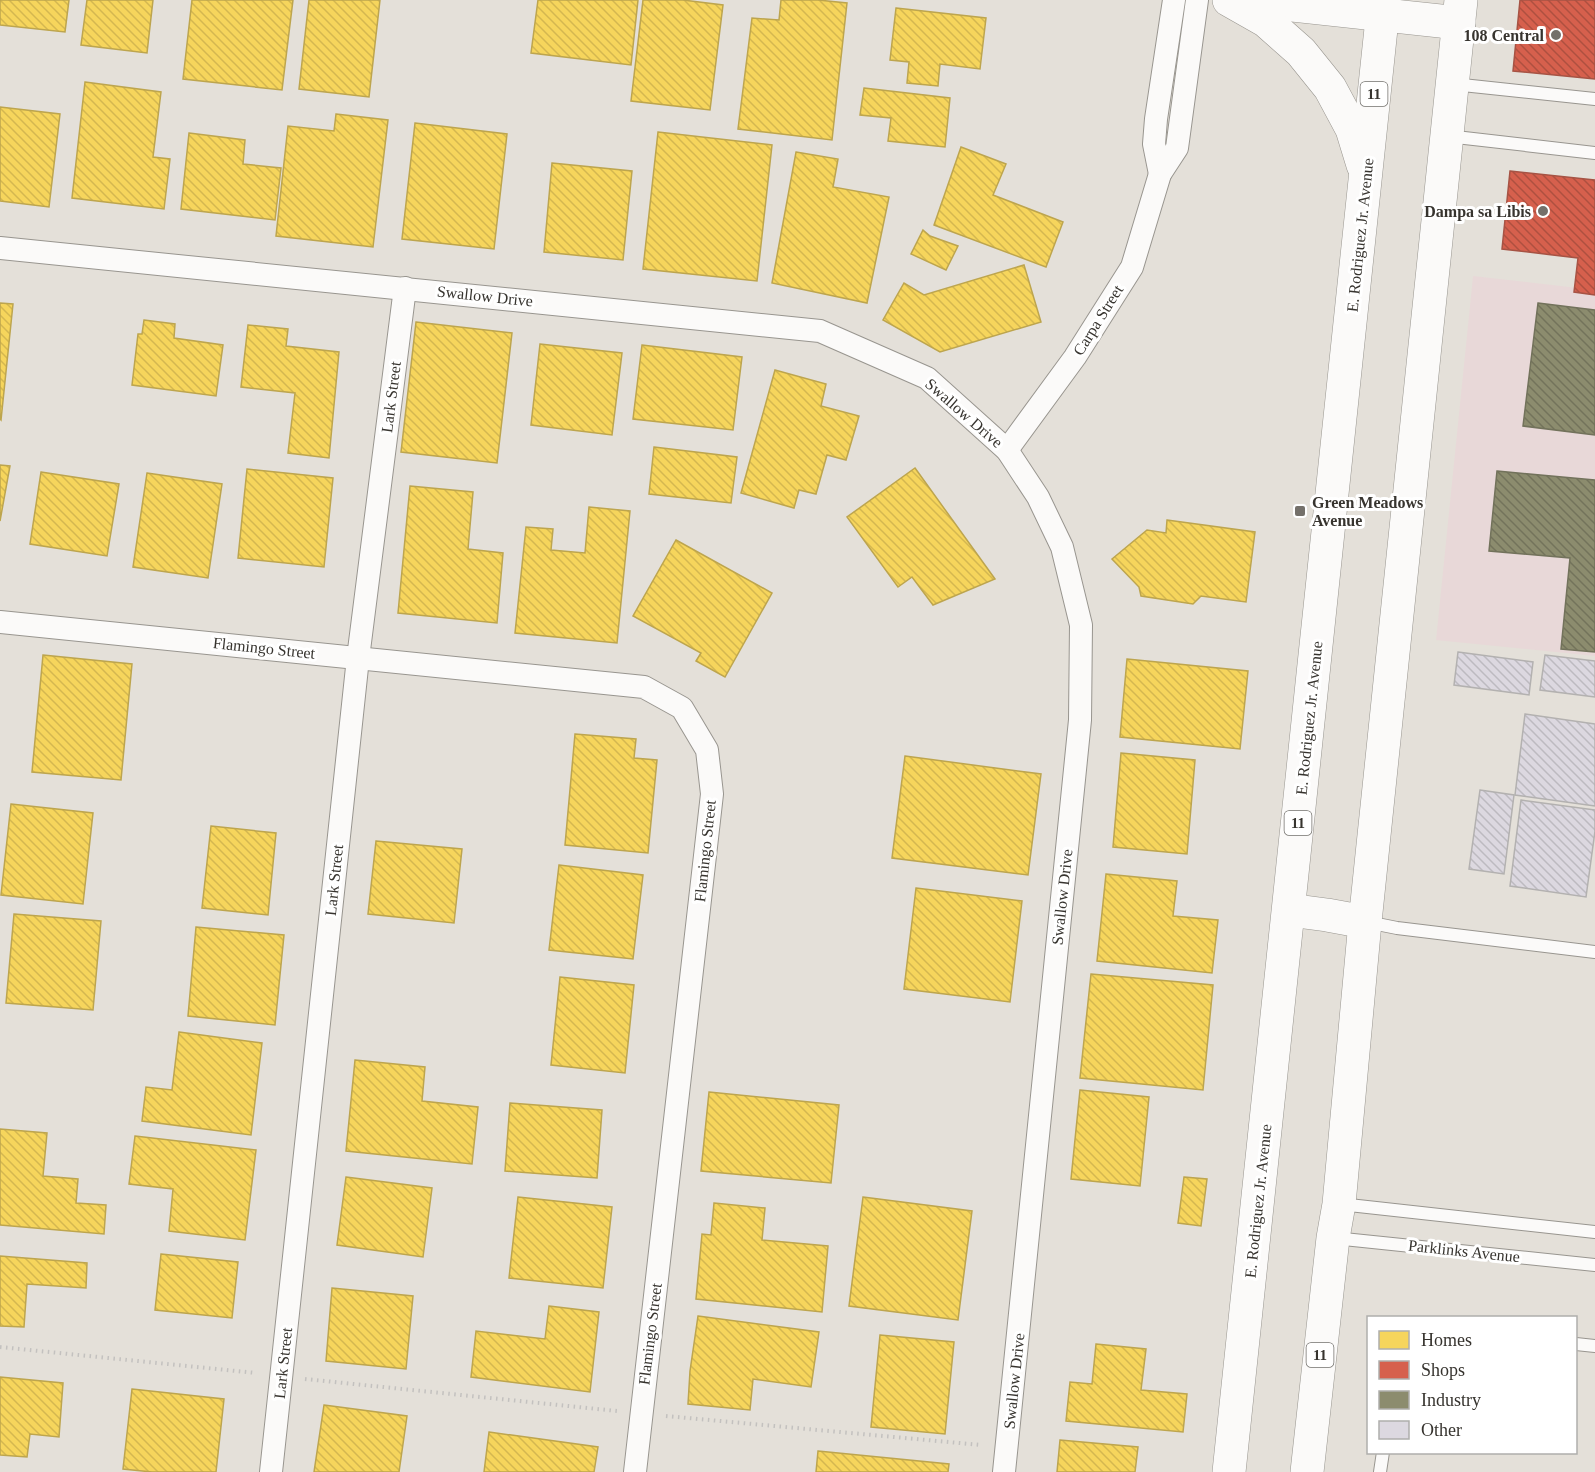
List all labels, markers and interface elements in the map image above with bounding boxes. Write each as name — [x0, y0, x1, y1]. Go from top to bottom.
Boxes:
place label: 108 Central — [1464, 27, 1545, 44]
marker: 108 Central — [1549, 28, 1563, 42]
road number: 11 — [1360, 82, 1388, 106]
street label: E. Rodriguez Jr. Avenue — [1343, 157, 1378, 313]
place label: Dampa sa Libis — [1424, 203, 1531, 221]
marker: Dampa sa Libis — [1536, 204, 1550, 218]
street label: Carpa Street — [1070, 281, 1127, 359]
street label: Swallow Drive — [436, 283, 534, 309]
street label: Lark Street — [378, 360, 404, 434]
street label: Swallow Drive — [922, 375, 1006, 451]
place label: Green Meadows Avenue — [1312, 494, 1423, 529]
marker: Green Meadows Avenue — [1293, 504, 1307, 518]
street label: Flamingo Street — [212, 634, 316, 663]
street label: E. Rodriguez Jr. Avenue — [1292, 640, 1327, 796]
street label: Flamingo Street — [691, 799, 720, 903]
road number: 11 — [1284, 811, 1312, 835]
street label: Lark Street — [322, 843, 346, 916]
street label: Swallow Drive — [1049, 848, 1075, 946]
street label: E. Rodriguez Jr. Avenue — [1241, 1123, 1276, 1279]
street label: Parklinks Avenue — [1407, 1237, 1521, 1265]
street label: Flamingo Street — [635, 1281, 666, 1386]
legend — [1367, 1316, 1577, 1454]
street label: Lark Street — [271, 1326, 295, 1399]
text: Homes — [1421, 1330, 1472, 1350]
street label: Swallow Drive — [1001, 1332, 1027, 1430]
road number: 11 — [1306, 1343, 1334, 1367]
text: Shops — [1421, 1360, 1465, 1380]
text: Industry — [1421, 1390, 1481, 1410]
text: Other — [1421, 1420, 1462, 1440]

